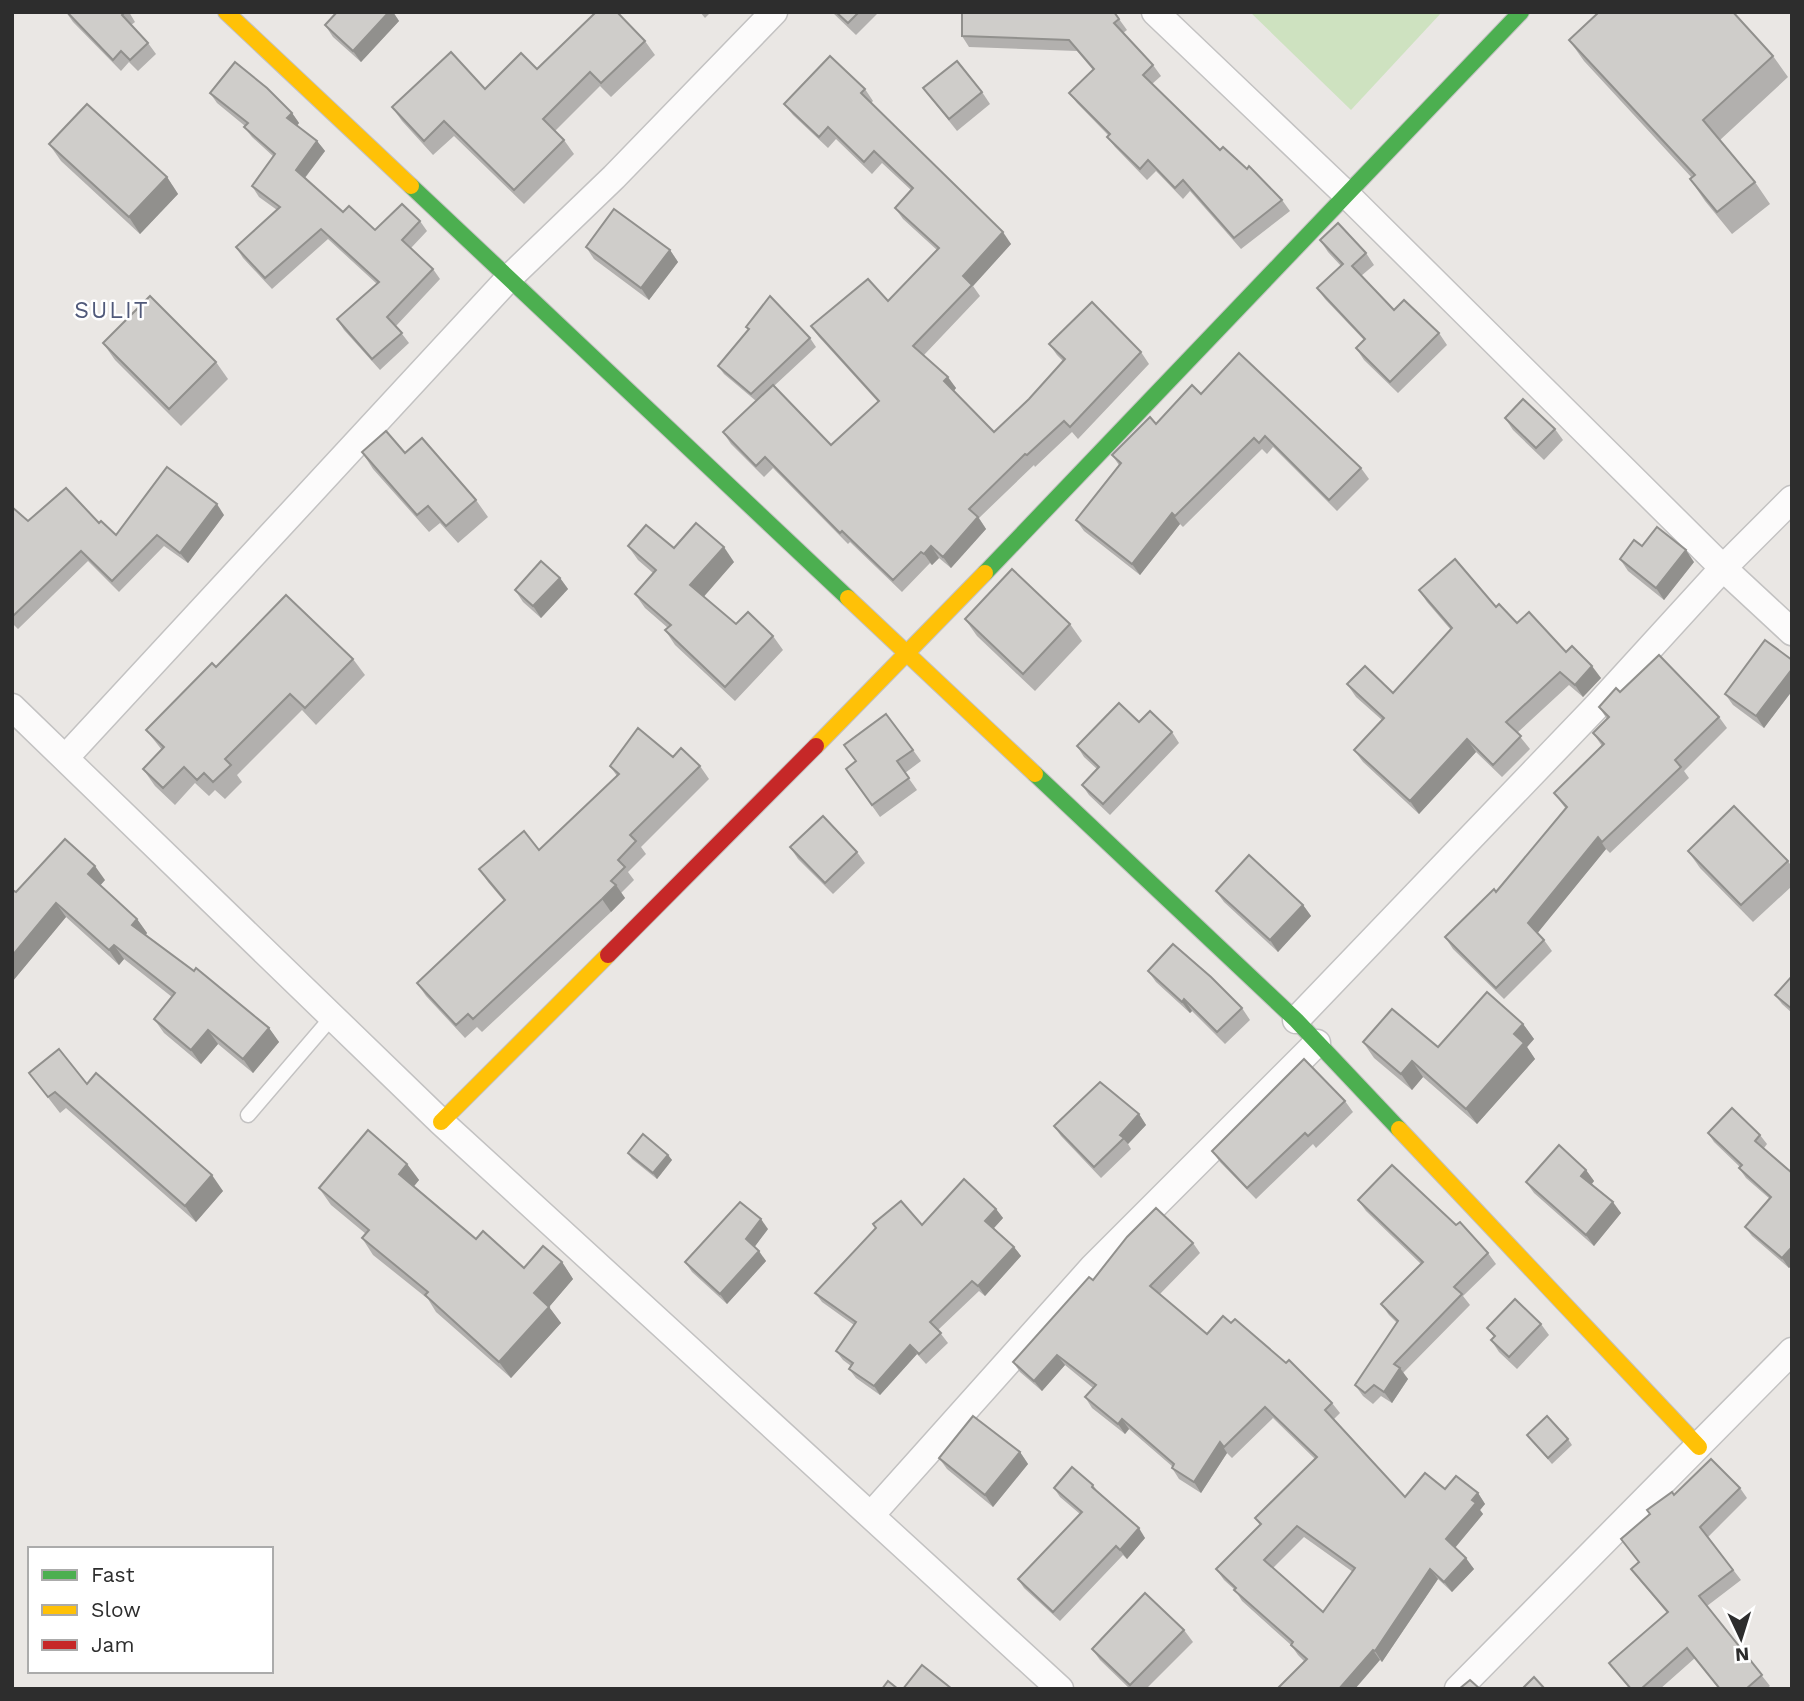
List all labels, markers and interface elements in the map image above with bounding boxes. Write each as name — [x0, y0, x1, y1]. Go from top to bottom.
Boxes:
district label: SULIT — [74, 297, 150, 324]
legend — [28, 1547, 273, 1673]
text: Fast — [91, 1562, 135, 1587]
text: Slow — [91, 1597, 141, 1622]
north arrow — [1706, 1603, 1776, 1673]
text: Jam — [91, 1632, 134, 1657]
text: N — [1734, 1642, 1750, 1666]

